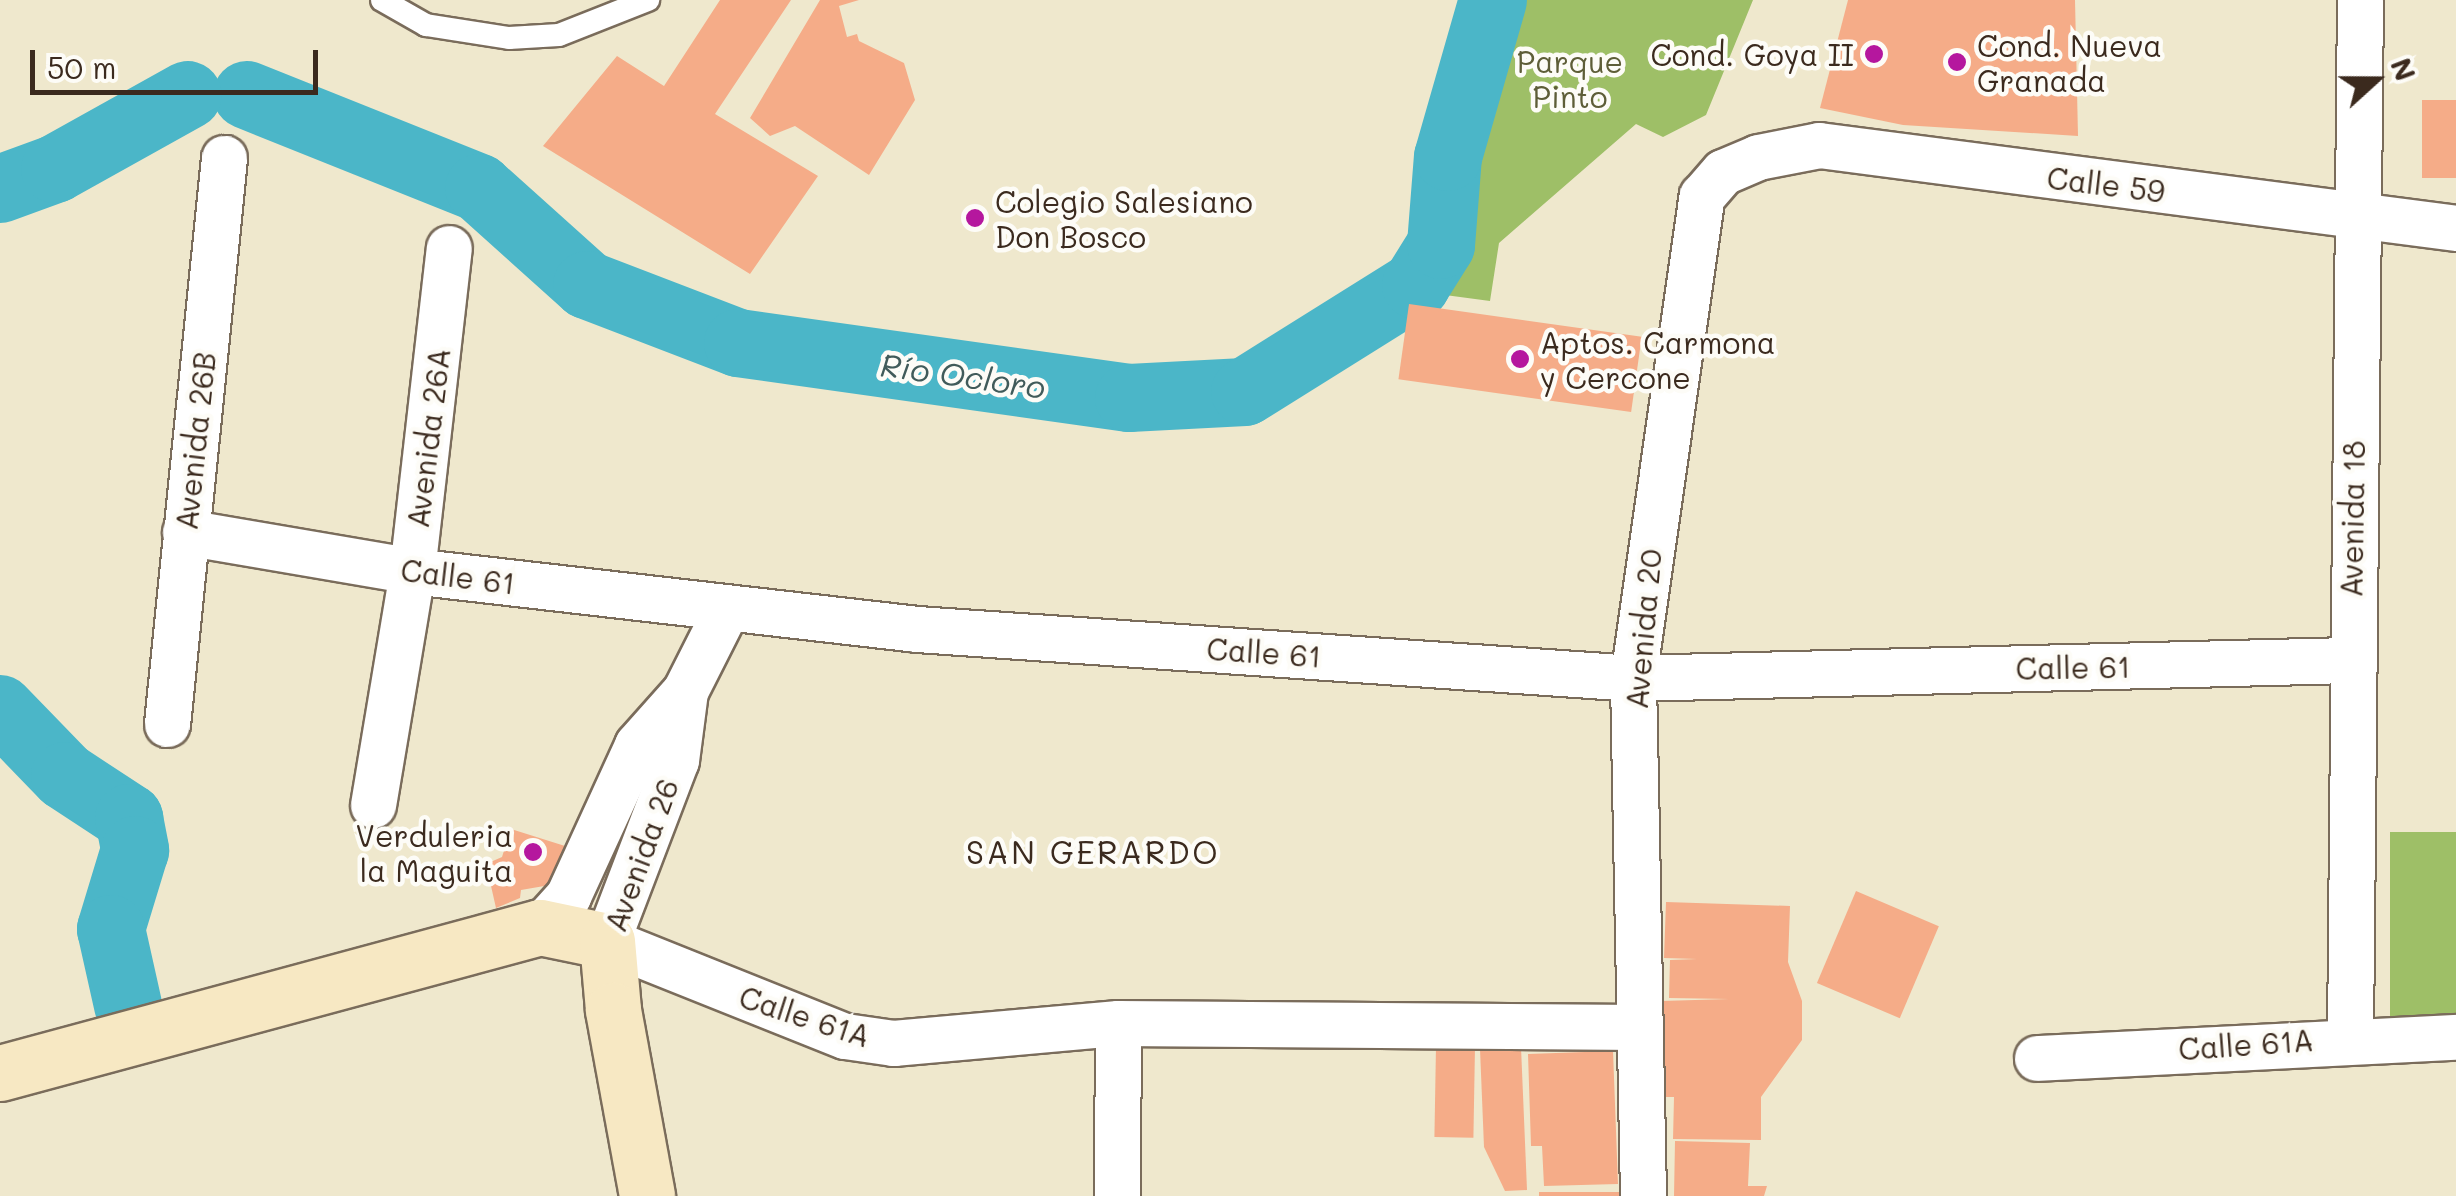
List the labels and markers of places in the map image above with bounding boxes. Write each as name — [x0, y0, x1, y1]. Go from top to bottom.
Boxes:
place label: Cond. Nueva Granada — [1977, 27, 2162, 98]
place label: Cond. Goya II — [1650, 36, 1854, 72]
marker: Cond. Goya II — [1863, 43, 1885, 65]
marker: Cond. Nueva Granada — [1946, 51, 1968, 73]
place label: Colegio Salesiano Don Bosco — [995, 183, 1253, 254]
marker: Colegio Salesiano Don Bosco — [964, 207, 986, 229]
place label: Aptos. Carmona y Cercone — [1540, 324, 1775, 394]
marker: Aptos. Carmona y Cercone — [1509, 348, 1531, 370]
place label: Verduleria la Maguita — [356, 817, 513, 888]
marker: Verduleria la Maguita — [522, 841, 544, 863]

